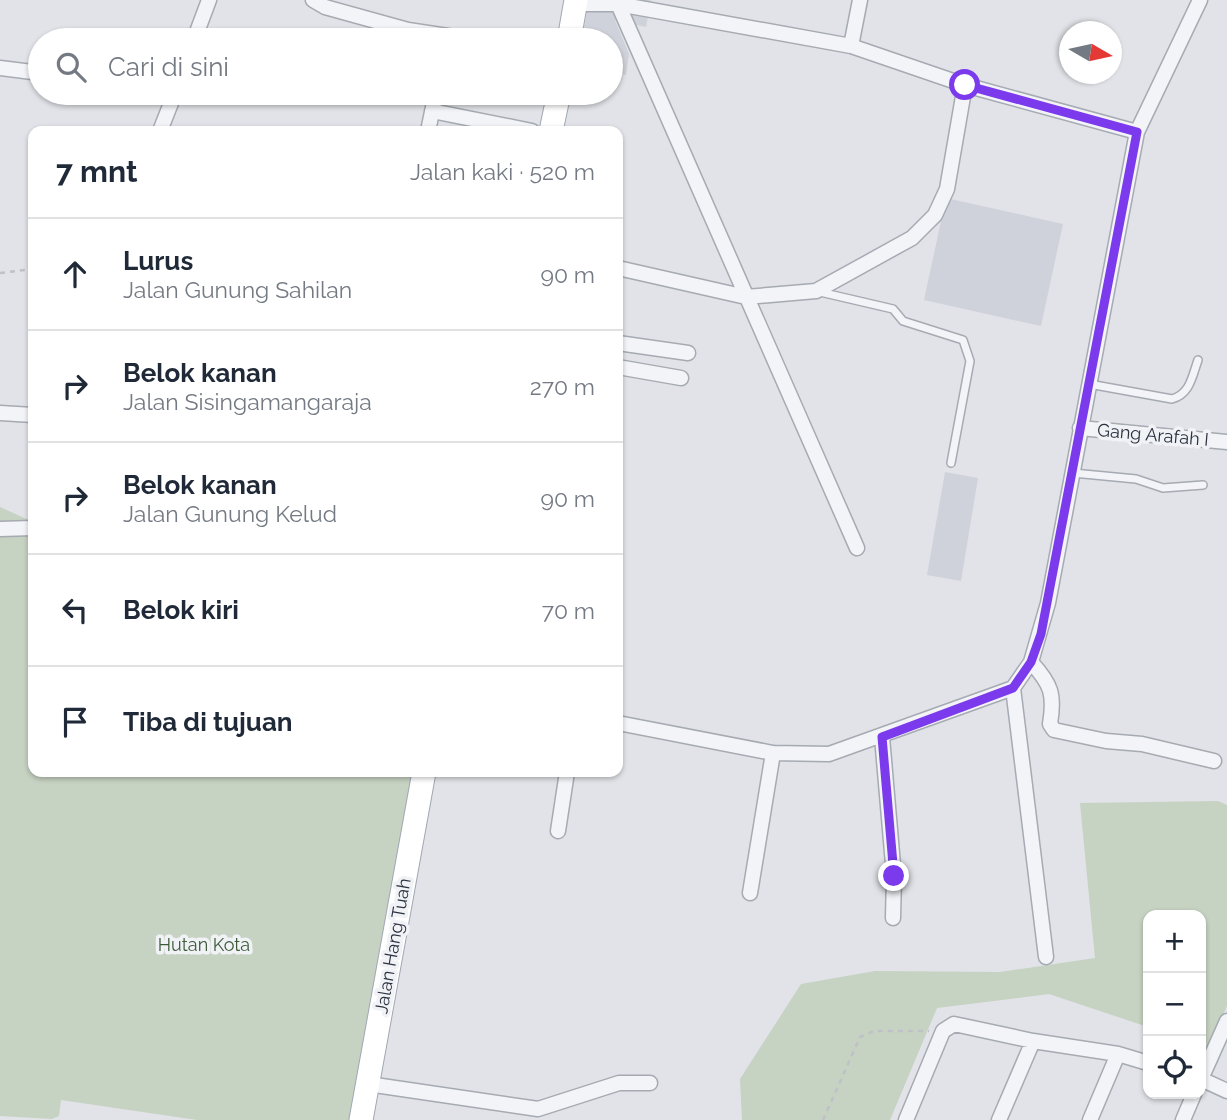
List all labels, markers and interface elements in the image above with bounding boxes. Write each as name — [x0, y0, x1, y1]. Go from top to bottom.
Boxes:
north arrow — [1059, 21, 1122, 84]
search box — [28, 28, 623, 105]
icon: search — [52, 48, 90, 86]
text: Cari di sini — [108, 52, 229, 82]
route start — [949, 69, 980, 100]
text: 7 mnt — [56, 154, 138, 189]
text: Jalan kaki · 520 m — [410, 158, 595, 185]
text: Lurus — [123, 246, 193, 276]
icon: ahead — [56, 255, 94, 293]
text: 90 m — [540, 261, 595, 288]
text: Jalan Gunung Sahilan — [123, 276, 352, 303]
text: Belok kanan — [123, 358, 277, 388]
icon: right — [56, 367, 94, 405]
text: 270 m — [530, 373, 595, 400]
text: Jalan Sisingamangaraja — [123, 388, 372, 415]
street label: Gang Arafah I — [1096, 419, 1210, 450]
text: Belok kanan — [123, 470, 277, 500]
icon: right — [56, 479, 94, 517]
text: 90 m — [540, 485, 595, 512]
text: Jalan Gunung Kelud — [123, 500, 337, 527]
icon: left — [56, 591, 94, 629]
text: Belok kiri — [123, 595, 239, 625]
text: 70 m — [542, 597, 595, 624]
icon: arrive — [56, 703, 94, 741]
text: Tiba di tujuan — [123, 707, 293, 737]
route end — [878, 860, 909, 891]
street label: Jalan Hang Tuah — [370, 876, 415, 1015]
map controls — [1143, 910, 1206, 1099]
button: + — [1143, 910, 1206, 973]
park label: Hutan Kota — [158, 934, 250, 955]
button: − — [1143, 973, 1206, 1036]
button: locate — [1143, 1036, 1206, 1099]

